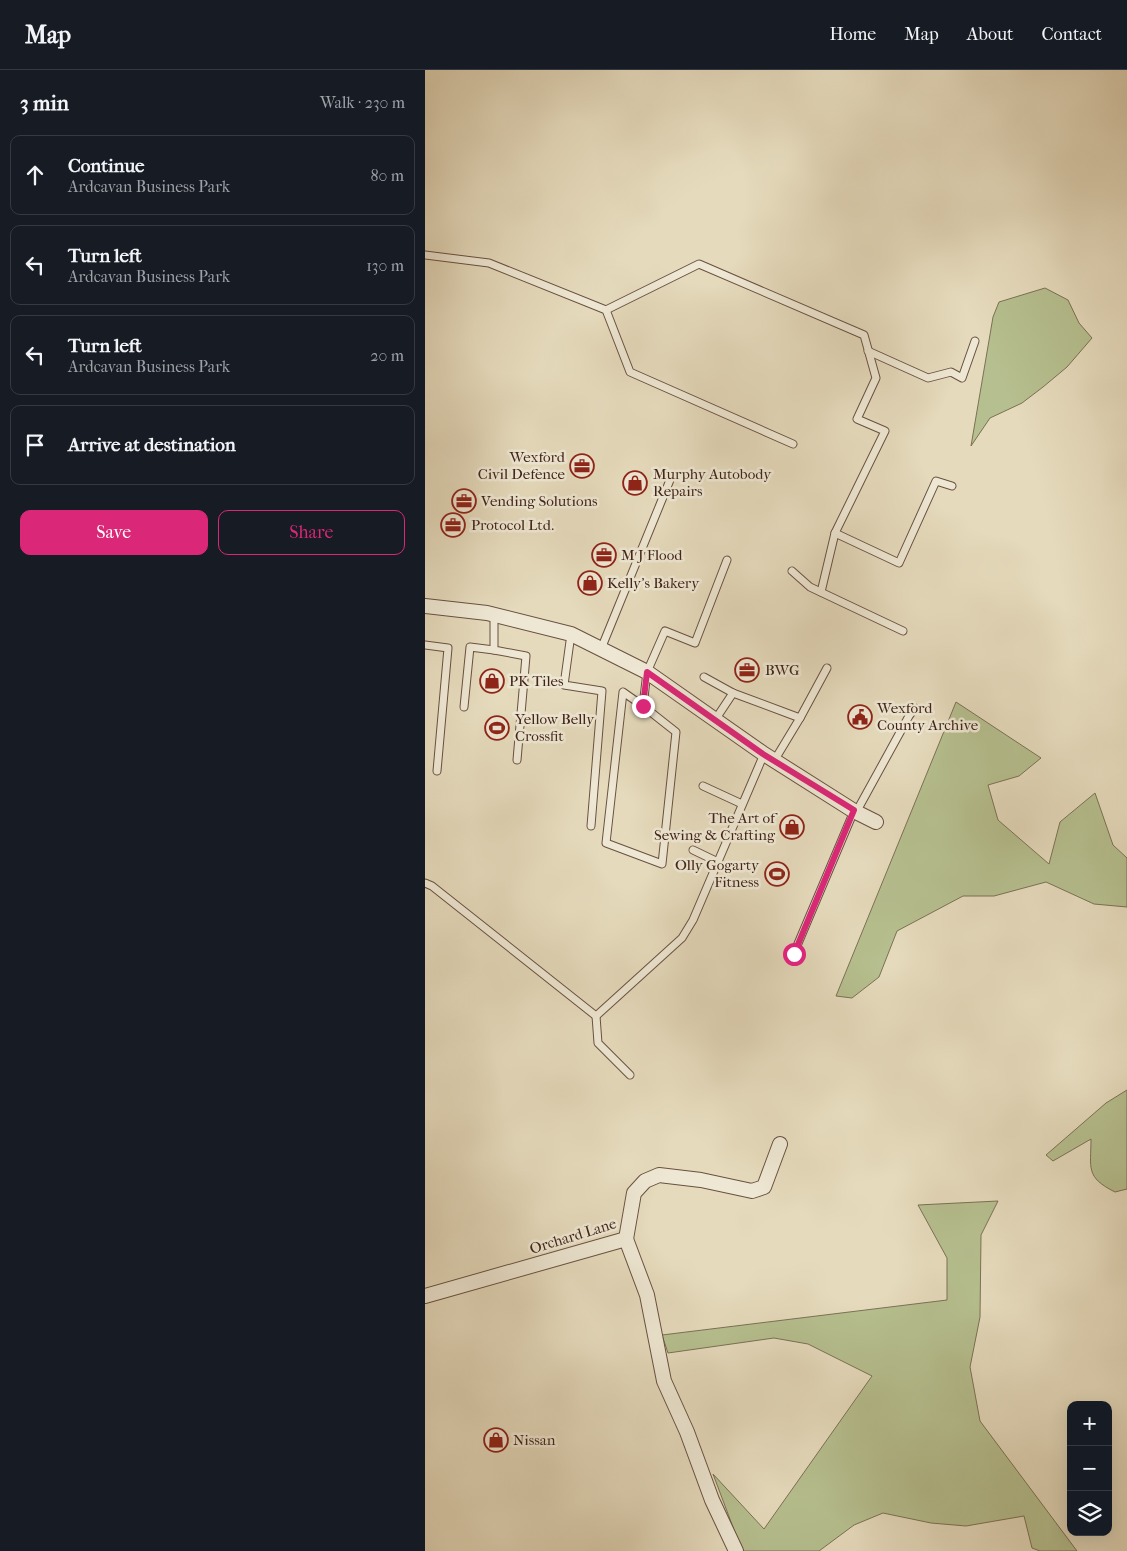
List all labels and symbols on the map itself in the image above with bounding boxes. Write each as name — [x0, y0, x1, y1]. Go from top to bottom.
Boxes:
place label: Wexford Civil Defence — [478, 448, 566, 483]
office icon: Wexford Civil Defence — [569, 453, 595, 479]
place label: Murphy Autobody Repairs — [653, 465, 772, 500]
shop icon: Murphy Autobody Repairs — [622, 470, 648, 496]
office icon: Vending Solutions — [451, 488, 477, 514]
place label: Vending Solutions — [480, 492, 598, 510]
office icon: Protocol Ltd. — [440, 512, 466, 538]
place label: Protocol Ltd. — [471, 516, 554, 534]
office icon: M J Flood — [591, 542, 617, 568]
place label: M J Flood — [621, 546, 683, 564]
shop icon: Kelly's Bakery — [577, 570, 603, 596]
place label: Kelly's Bakery — [607, 574, 700, 592]
office icon: BWG — [734, 657, 760, 683]
place label: BWG — [765, 661, 800, 679]
shop icon: PK Tiles — [479, 668, 505, 694]
place label: PK Tiles — [509, 672, 564, 690]
route end — [632, 695, 655, 718]
place label: Wexford County Archive — [876, 699, 979, 734]
public building icon: Wexford County Archive — [847, 704, 873, 730]
place label: Yellow Belly Crossfit — [514, 710, 595, 745]
sports icon: Yellow Belly Crossfit — [484, 715, 510, 741]
place label: The Art of Sewing & Crafting — [654, 809, 778, 844]
shop icon: The Art of Sewing & Crafting — [779, 814, 805, 840]
place label: Olly Gogarty Fitness — [675, 856, 760, 891]
sports icon: Olly Gogarty Fitness — [764, 861, 790, 887]
route start — [783, 943, 806, 966]
street label: Orchard Lane — [527, 1214, 619, 1258]
shop icon: Nissan — [483, 1427, 509, 1453]
place label: Nissan — [513, 1431, 556, 1449]

